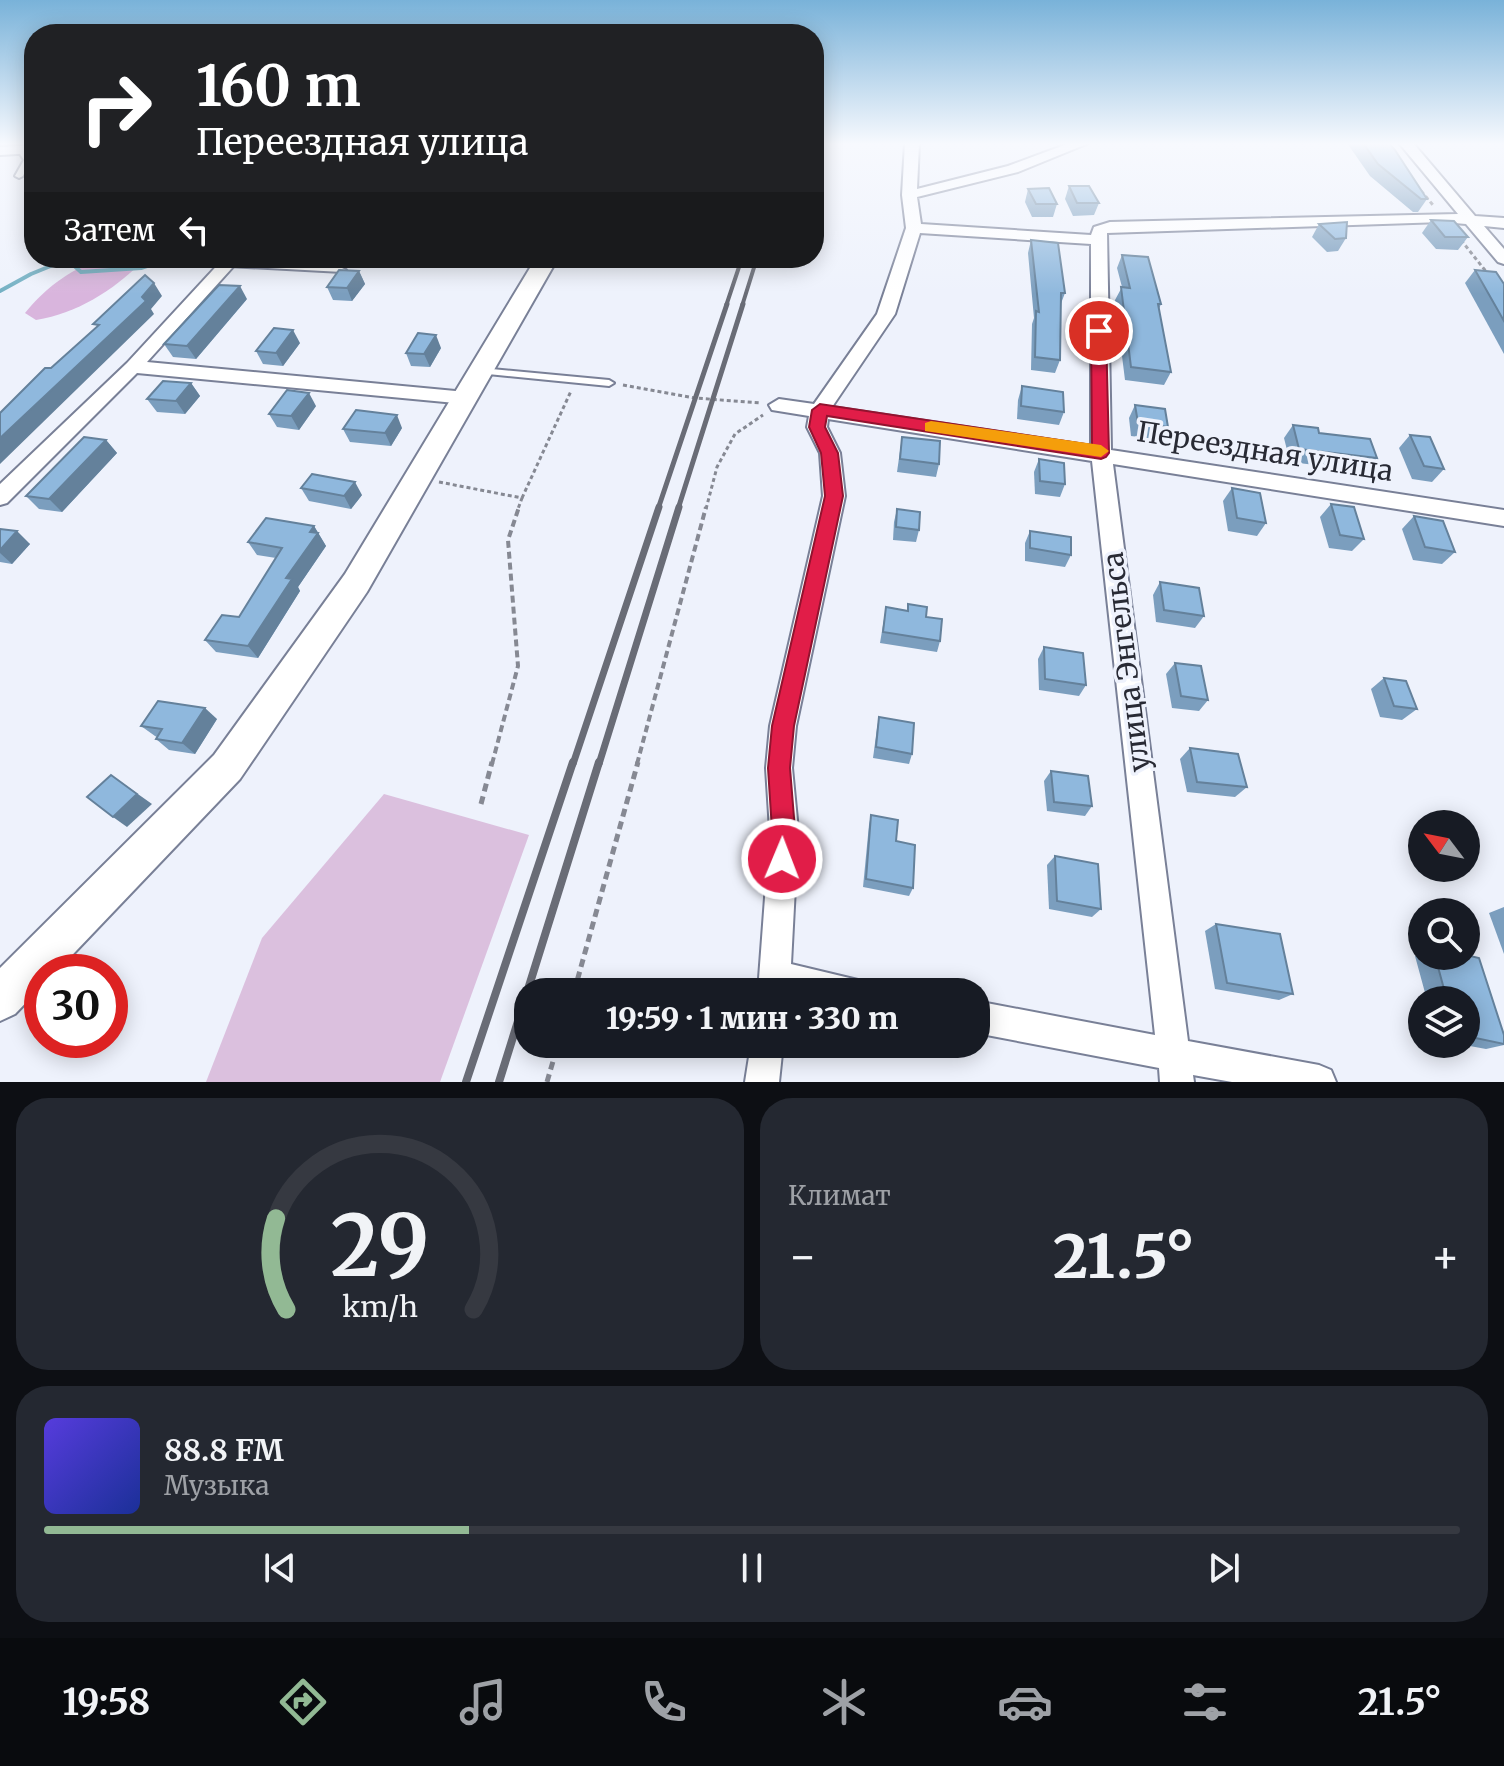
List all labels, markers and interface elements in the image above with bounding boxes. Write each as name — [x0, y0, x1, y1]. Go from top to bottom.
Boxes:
text: 160 m — [196, 51, 361, 121]
icon: right — [64, 56, 168, 160]
text: Переездная улица — [196, 120, 529, 165]
icon: left — [172, 208, 216, 252]
text: Затем — [64, 211, 156, 249]
pin — [1065, 297, 1133, 365]
icon: arrive — [1077, 309, 1121, 353]
street label: Переездная улица — [1134, 413, 1396, 489]
street label: улица Энгельса — [1095, 550, 1157, 774]
north arrow — [1408, 810, 1480, 882]
map controls — [1408, 810, 1480, 1058]
position arrow — [740, 817, 824, 901]
button: search — [1408, 898, 1480, 970]
speed limit sign: 30 — [24, 954, 128, 1058]
button: layers — [1408, 986, 1480, 1058]
text: 19:59 · 1 мин · 330 m — [606, 999, 898, 1037]
text: Климат — [788, 1179, 891, 1212]
text: 29 — [331, 1194, 429, 1299]
text: 21.5° — [1053, 1219, 1195, 1294]
text: − — [788, 1229, 817, 1284]
text: + — [1431, 1229, 1460, 1284]
text: km/h — [342, 1289, 418, 1325]
text: 88.8 FM — [164, 1431, 284, 1469]
text: Музыка — [164, 1469, 269, 1502]
icon: previous — [258, 1546, 302, 1590]
icon: pause — [730, 1546, 774, 1590]
icon: next — [1202, 1546, 1246, 1590]
icon: directions — [275, 1674, 331, 1730]
icon: music — [455, 1674, 511, 1730]
icon: phone — [636, 1674, 692, 1730]
icon: climate — [816, 1674, 872, 1730]
icon: car — [997, 1674, 1053, 1730]
icon: filters — [1177, 1674, 1233, 1730]
text: 19:58 — [62, 1680, 150, 1725]
text: 21.5° — [1358, 1680, 1442, 1725]

